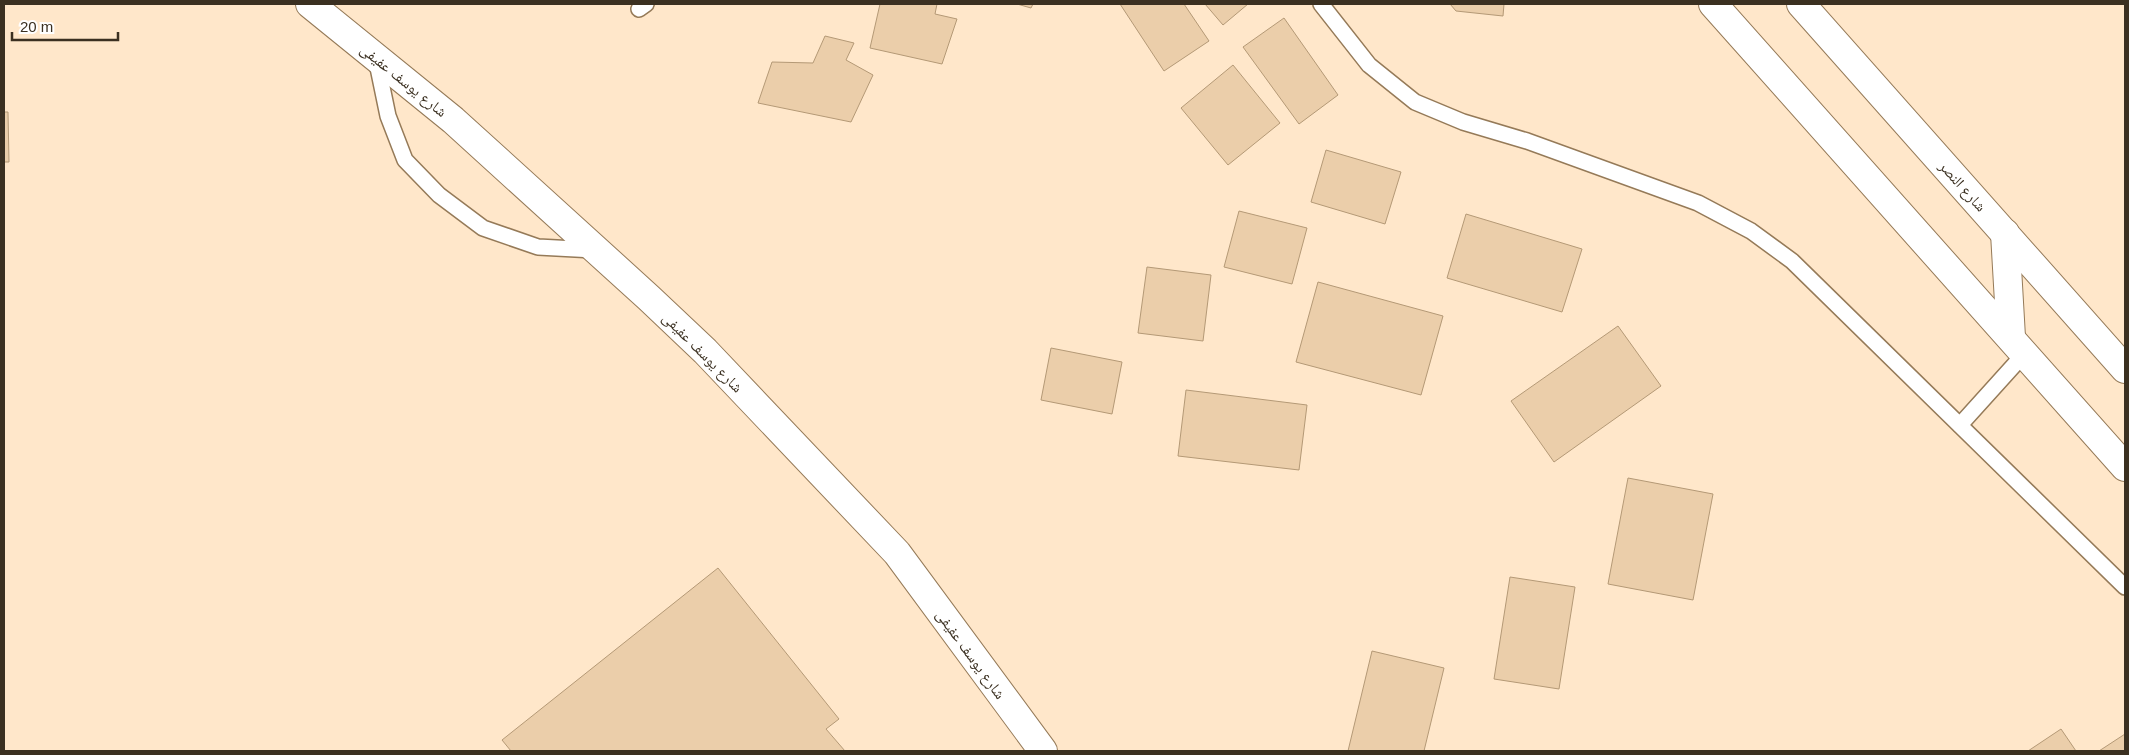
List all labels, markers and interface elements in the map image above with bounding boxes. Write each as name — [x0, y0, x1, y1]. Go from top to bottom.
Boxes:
scale bar — [12, 10, 119, 42]
text: 20 m — [20, 18, 53, 35]
street label: شارع يوسف عفيفى — [356, 40, 451, 122]
street label: شارع النصر — [1934, 157, 1990, 216]
street label: شارع يوسف عفيفى — [658, 309, 747, 397]
street label: شارع يوسف عفيفى — [931, 606, 1009, 703]

